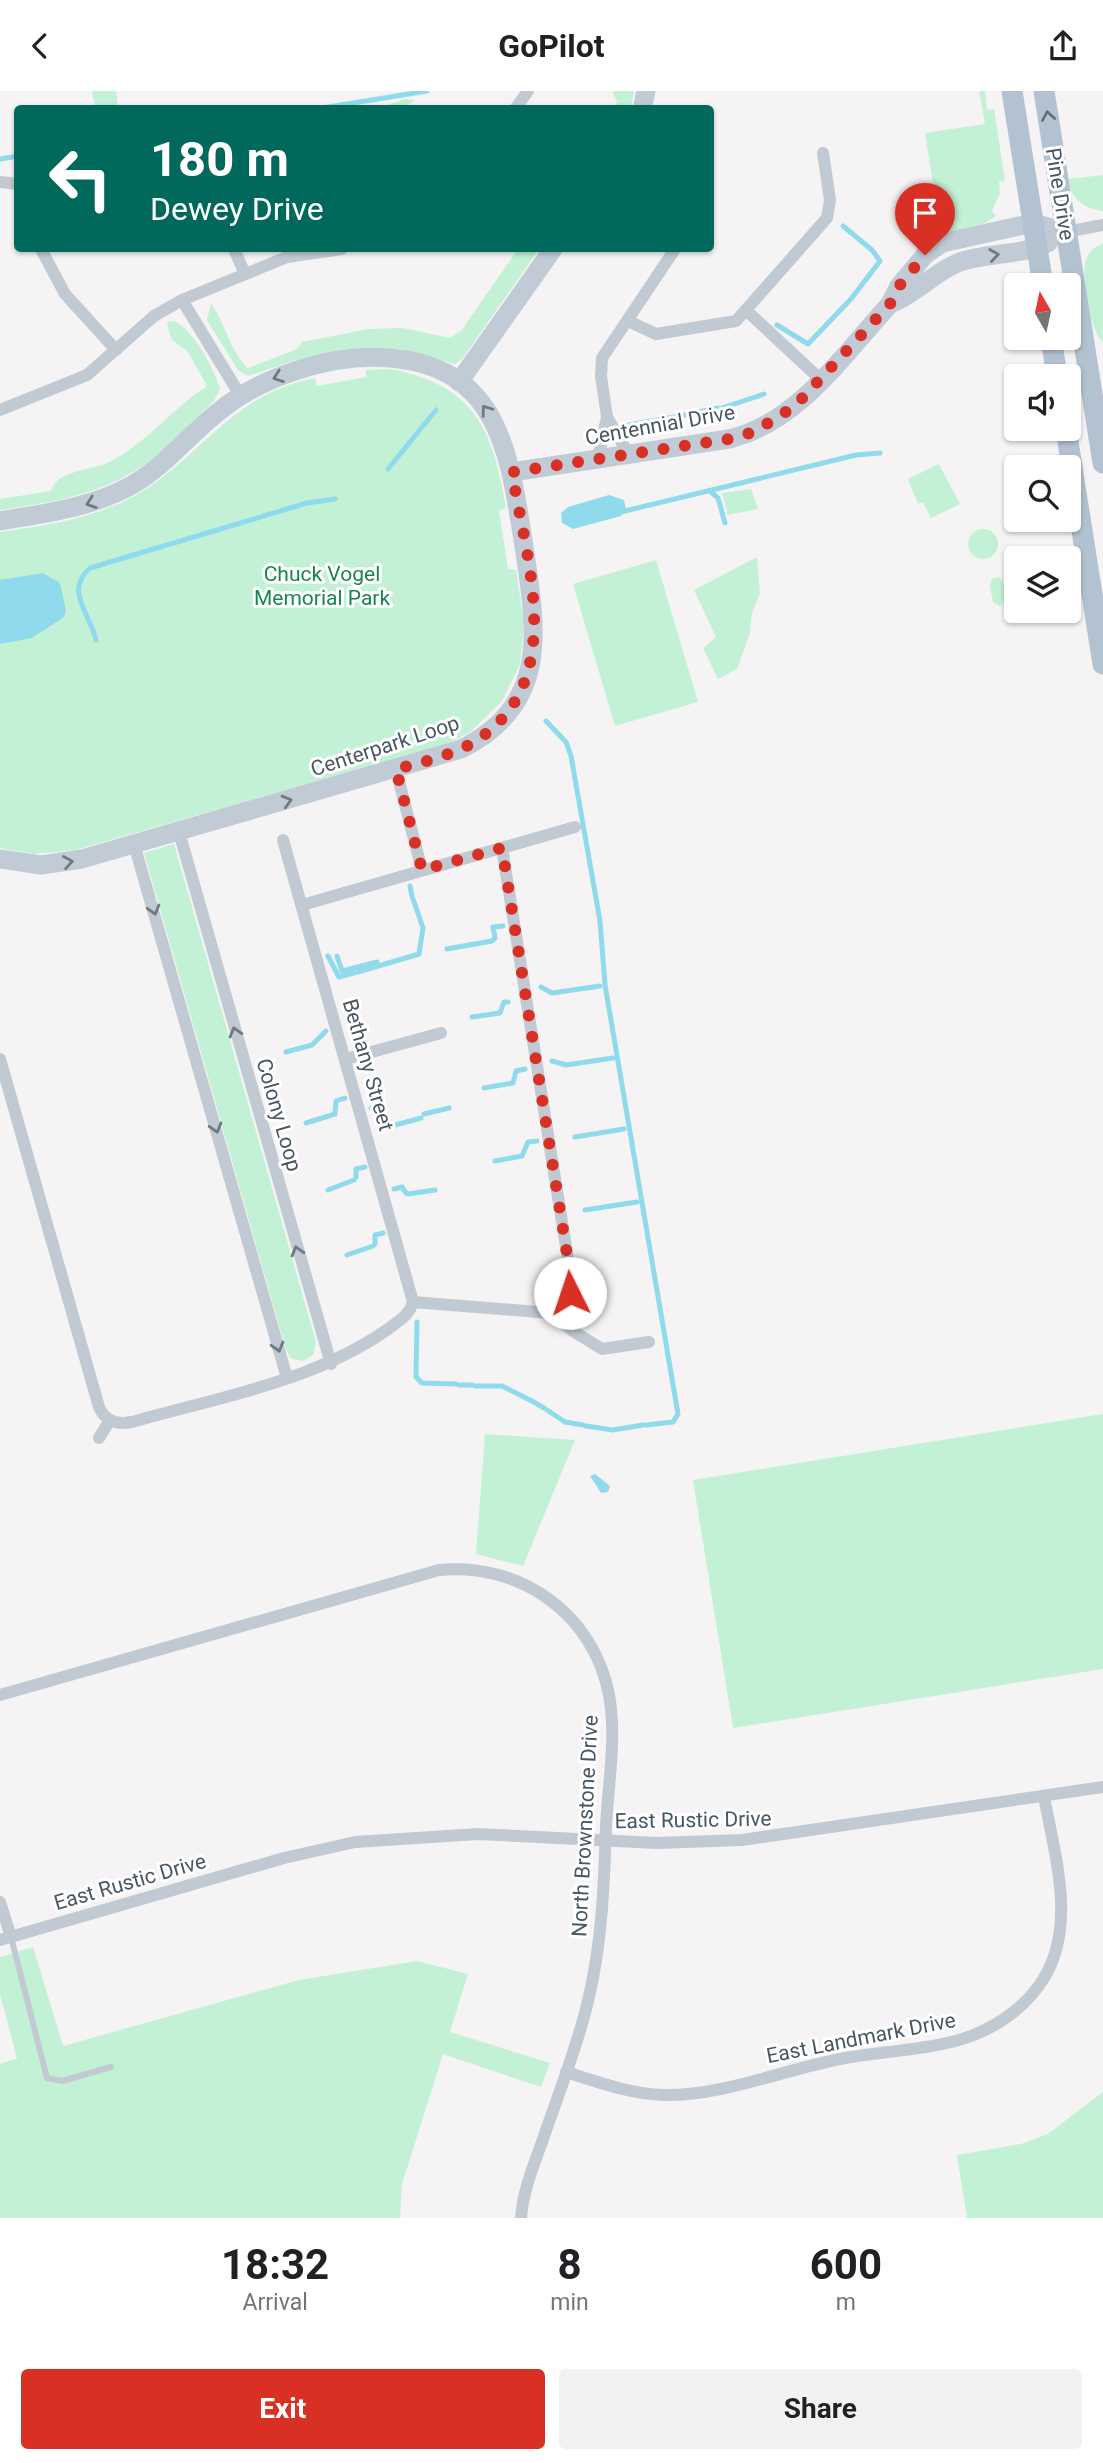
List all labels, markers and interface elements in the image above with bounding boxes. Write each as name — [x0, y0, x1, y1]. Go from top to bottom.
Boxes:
icon: back — [21, 27, 59, 65]
text: GoPilot — [498, 27, 605, 65]
icon: share — [1044, 27, 1082, 65]
one-way arrow — [1041, 110, 1056, 122]
text: 180 m — [150, 131, 289, 188]
icon: left — [35, 133, 126, 224]
street label: Pine Drive — [1041, 146, 1079, 242]
pin — [895, 183, 955, 255]
text: Dewey Drive — [150, 190, 324, 228]
icon: arrive — [906, 194, 944, 232]
one-way arrow — [989, 248, 1000, 263]
north arrow — [1004, 273, 1082, 350]
map controls — [1004, 273, 1081, 623]
button: sound — [1004, 364, 1081, 441]
one-way arrow — [272, 369, 284, 383]
street label: Centennial Drive — [583, 400, 737, 450]
one-way arrow — [482, 405, 494, 418]
button: search — [1004, 455, 1081, 532]
one-way arrow — [86, 495, 98, 509]
button: layers — [1004, 546, 1081, 623]
park label: Chuck Vogel Memorial Park — [254, 562, 390, 610]
street label: Centerpark Loop — [308, 711, 462, 781]
one-way arrow — [280, 794, 292, 809]
one-way arrow — [62, 855, 73, 870]
one-way arrow — [145, 903, 160, 915]
street label: Bethany Street — [338, 996, 398, 1134]
one-way arrow — [229, 1027, 244, 1039]
street label: Colony Loop — [251, 1056, 307, 1174]
one-way arrow — [208, 1122, 223, 1134]
one-way arrow — [291, 1245, 306, 1257]
position arrow — [533, 1256, 607, 1330]
one-way arrow — [270, 1341, 285, 1353]
street label: North Brownstone Drive — [567, 1714, 603, 1938]
street label: East Rustic Drive — [614, 1807, 772, 1833]
street label: East Rustic Drive — [51, 1849, 209, 1915]
street label: East Landmark Drive — [764, 2008, 958, 2068]
text: 18:32 — [221, 2240, 329, 2289]
text: 8 — [557, 2240, 582, 2289]
text: 600 — [810, 2240, 882, 2289]
text: Arrival — [242, 2289, 308, 2316]
text: min — [550, 2289, 589, 2316]
text: m — [836, 2289, 856, 2316]
button: Exit — [21, 2369, 545, 2449]
button: Share — [559, 2369, 1082, 2449]

